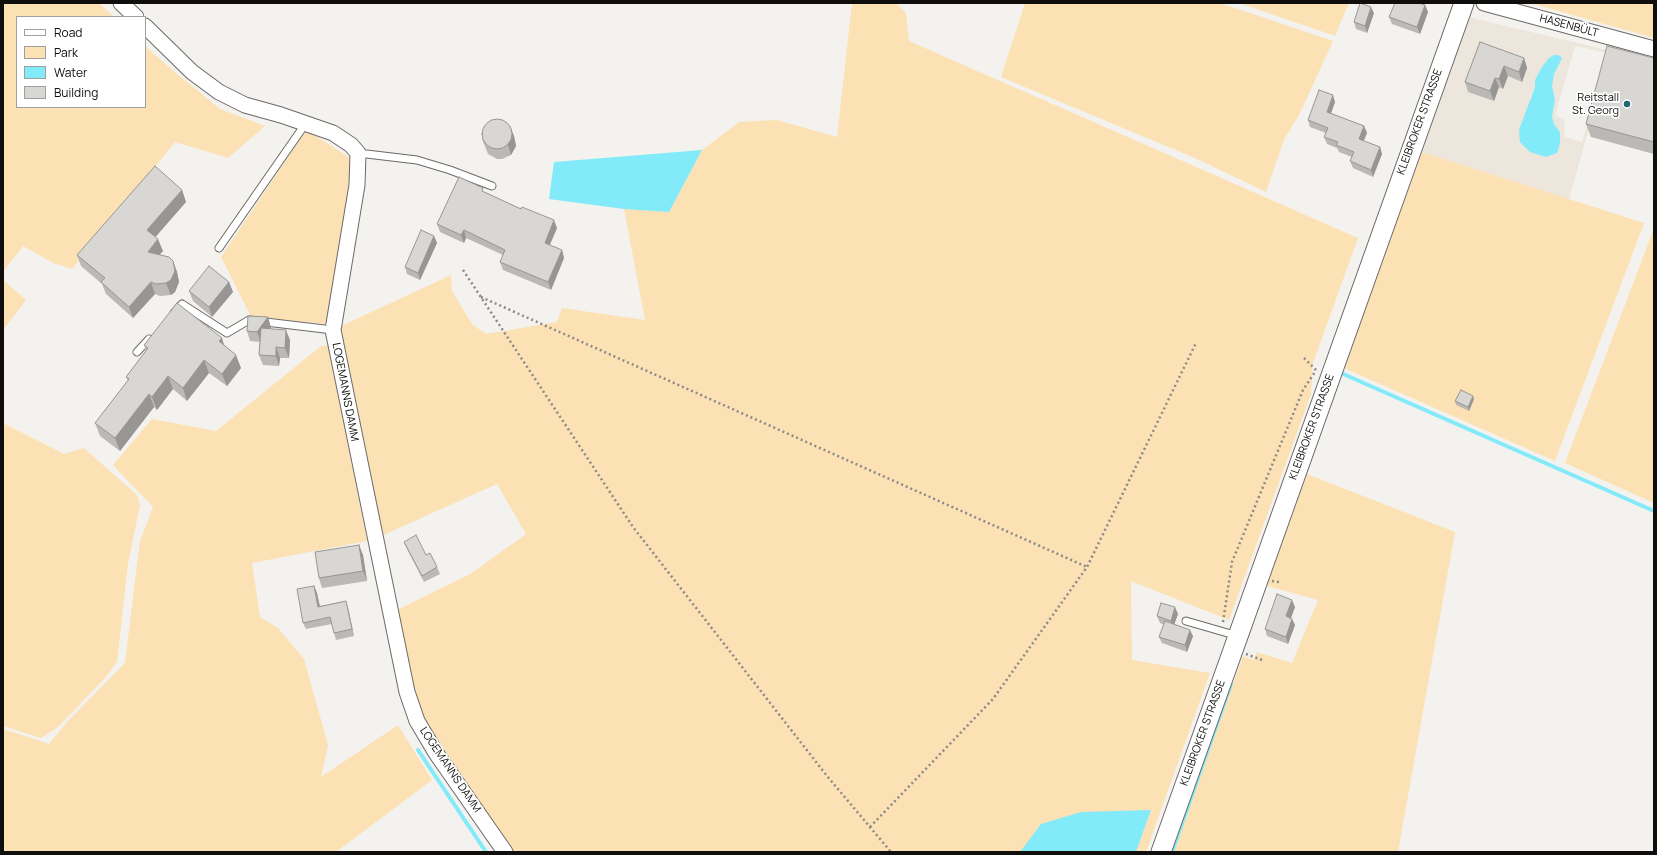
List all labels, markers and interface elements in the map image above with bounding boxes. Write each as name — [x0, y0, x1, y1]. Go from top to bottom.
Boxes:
street label: HASENBÜLT — [1538, 12, 1600, 40]
legend — [16, 16, 146, 108]
text: Road — [54, 24, 82, 41]
text: Park — [54, 44, 78, 61]
text: Water — [54, 64, 87, 81]
street label: KLEIBROKER STRASSE — [1395, 67, 1445, 177]
text: Building — [54, 84, 98, 101]
place label: Reitstall St. Georg — [1572, 91, 1619, 117]
marker: Reitstall St. Georg — [1622, 99, 1632, 109]
street label: LOGEMANNS DAMM — [329, 342, 361, 442]
street label: KLEIBROKER STRASSE — [1287, 372, 1337, 482]
street label: KLEIBROKER STRASSE — [1178, 678, 1228, 788]
street label: LOGEMANNS DAMM — [416, 725, 484, 815]

